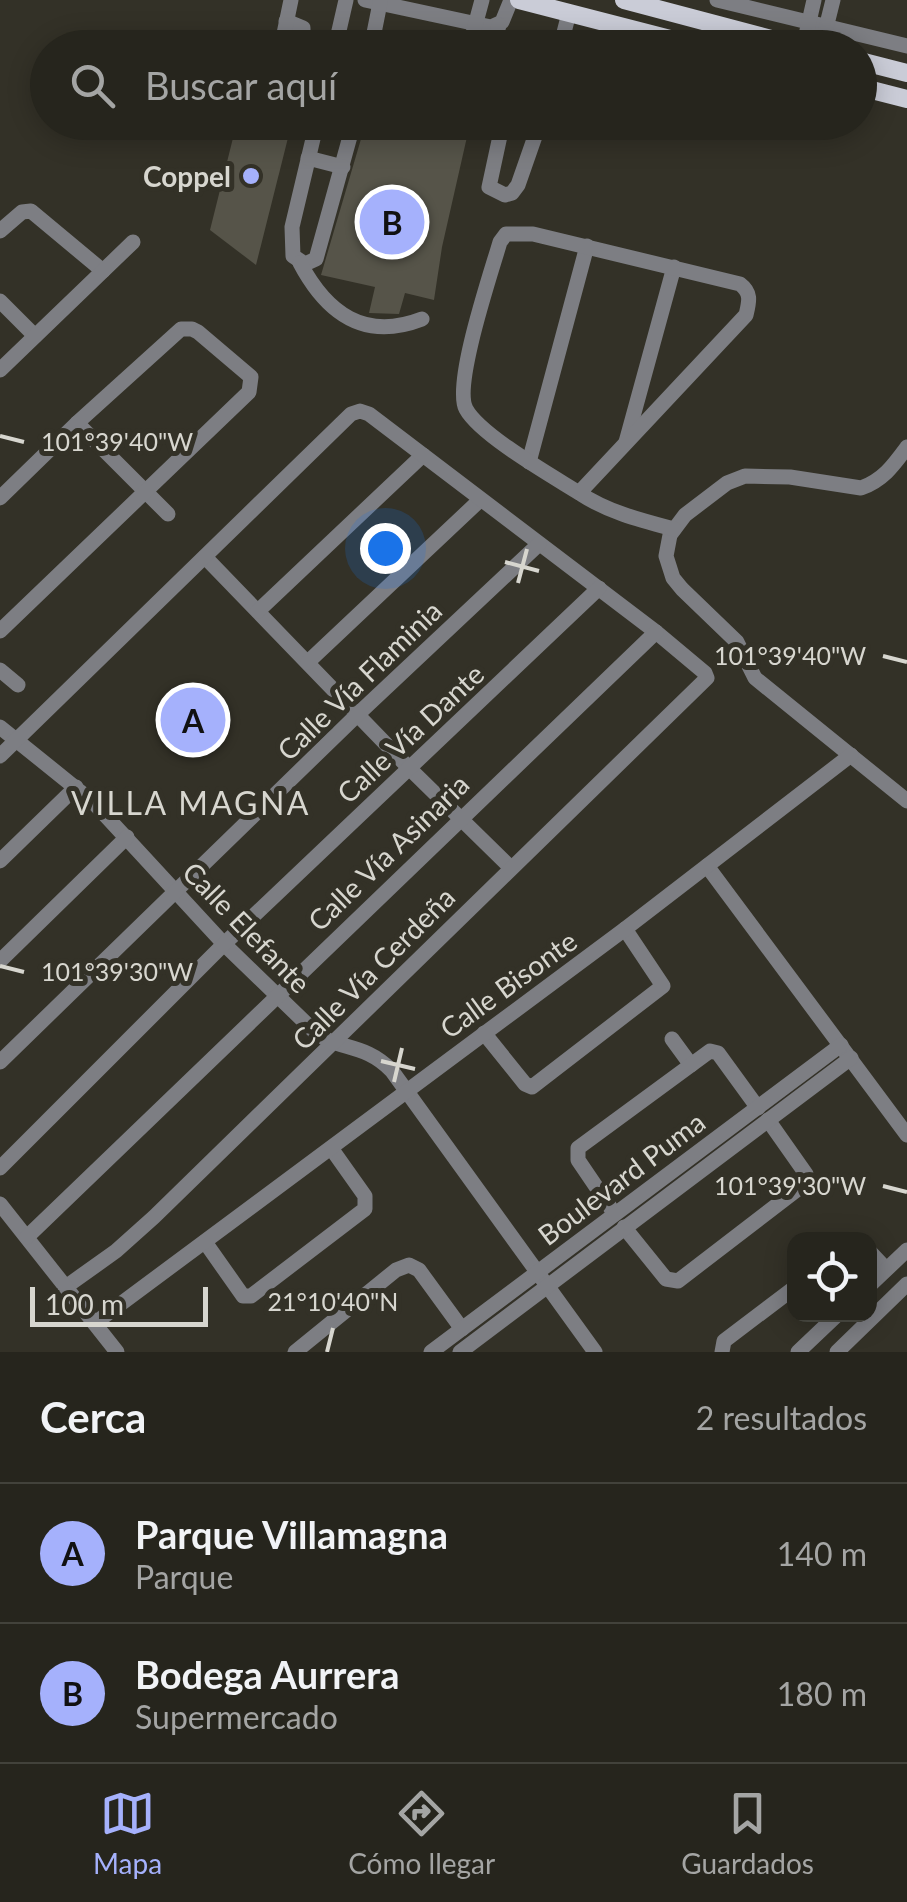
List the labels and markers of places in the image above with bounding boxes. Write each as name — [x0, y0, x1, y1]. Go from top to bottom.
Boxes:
place label: Coppel — [143, 159, 231, 193]
marker: Coppel — [240, 165, 262, 187]
pin: B — [360, 184, 424, 260]
pin: A — [160, 682, 226, 758]

